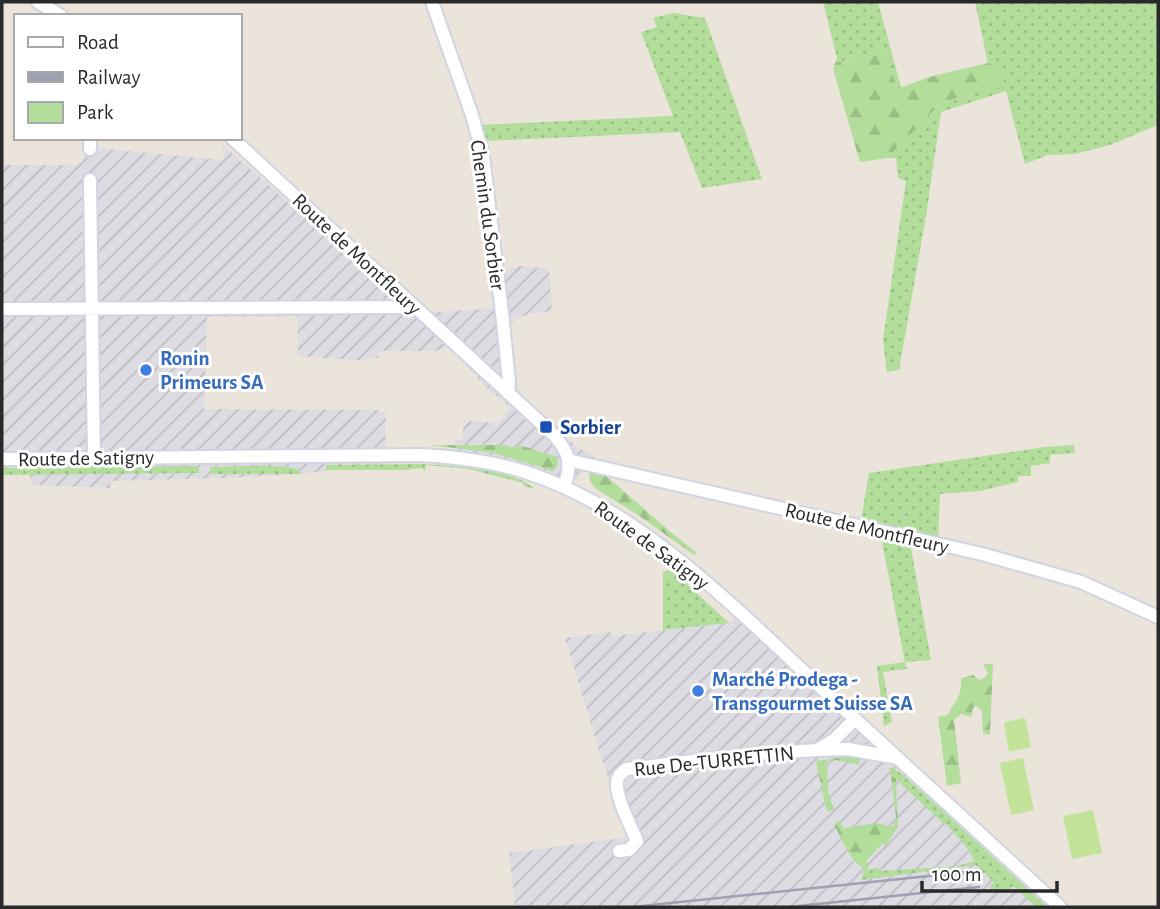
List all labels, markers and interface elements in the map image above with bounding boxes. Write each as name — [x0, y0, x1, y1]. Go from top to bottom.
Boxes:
legend — [14, 14, 242, 140]
text: Road — [77, 32, 119, 53]
text: Railway — [77, 67, 140, 88]
text: Park — [77, 102, 114, 123]
street label: Chemin du Sorbier — [467, 139, 508, 292]
street label: Route de Montfleury — [288, 190, 425, 319]
place label: Ronin Primeurs SA — [160, 348, 264, 393]
marker: Ronin Primeurs SA — [138, 362, 154, 378]
place label: Sorbier — [560, 417, 622, 438]
marker: Sorbier — [538, 419, 554, 435]
street label: Route de Satigny — [18, 447, 154, 470]
street label: Route de Satigny — [590, 497, 713, 594]
street label: Route de Montfleury — [783, 499, 951, 558]
place label: Marché Prodega - Transgourmet Suisse SA — [712, 669, 913, 714]
marker: Marché Prodega - Transgourmet Suisse SA — [690, 683, 706, 699]
street label: Rue De-TURRETTIN — [633, 743, 795, 780]
scale bar — [922, 850, 1057, 894]
text: 100 m — [932, 864, 982, 885]

